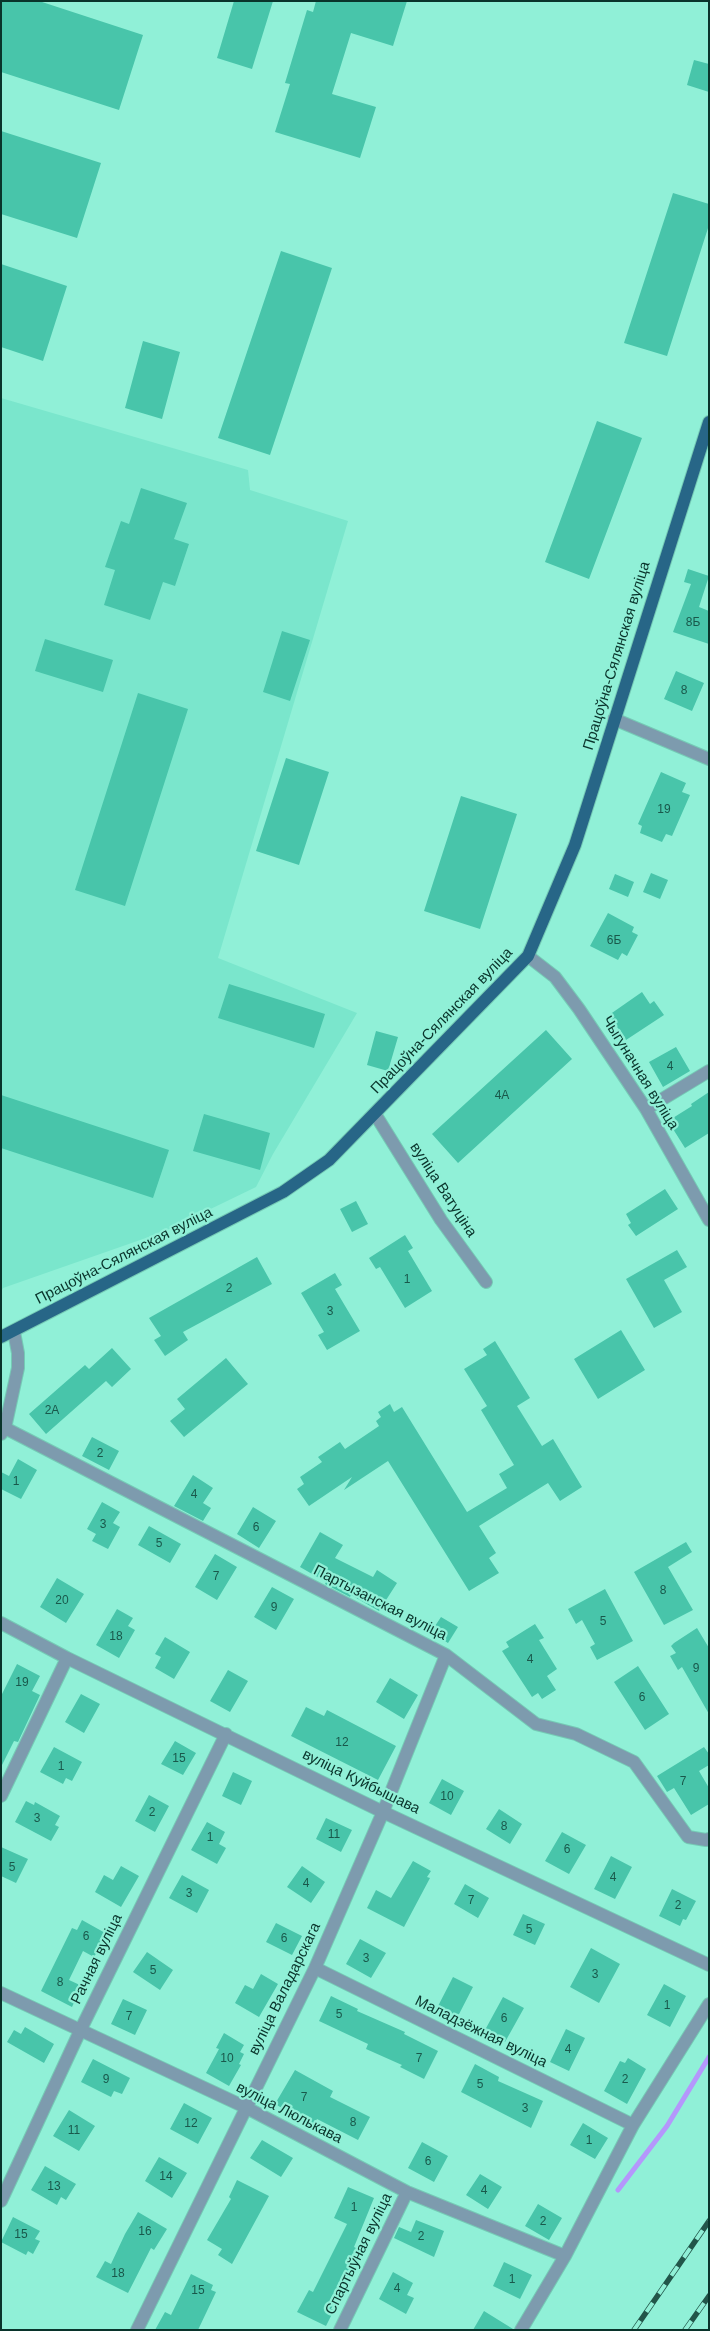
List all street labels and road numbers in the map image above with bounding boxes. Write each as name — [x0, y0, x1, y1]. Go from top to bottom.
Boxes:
street label: Працоўна-Сялянская вуліца — [580, 559, 654, 753]
street label: Працоўна-Сялянская вуліца — [367, 944, 517, 1098]
street label: Чыгуначная вуліца — [598, 1013, 682, 1133]
street label: вуліца Ватуціна — [406, 1139, 480, 1241]
street label: Працоўна-Сялянская вуліца — [32, 1203, 216, 1309]
street label: Партызанская вуліца — [310, 1562, 450, 1644]
street label: вуліца Куйбышава — [299, 1746, 423, 1818]
street label: Рачная вуліца — [67, 1911, 127, 2007]
street label: вуліца Валадарскага — [245, 1920, 325, 2058]
street label: Маладзёжная вуліца — [412, 1992, 550, 2072]
street label: вуліца Люлькава — [233, 2078, 345, 2148]
street label: Спартыўная вуліца — [322, 2190, 396, 2318]

